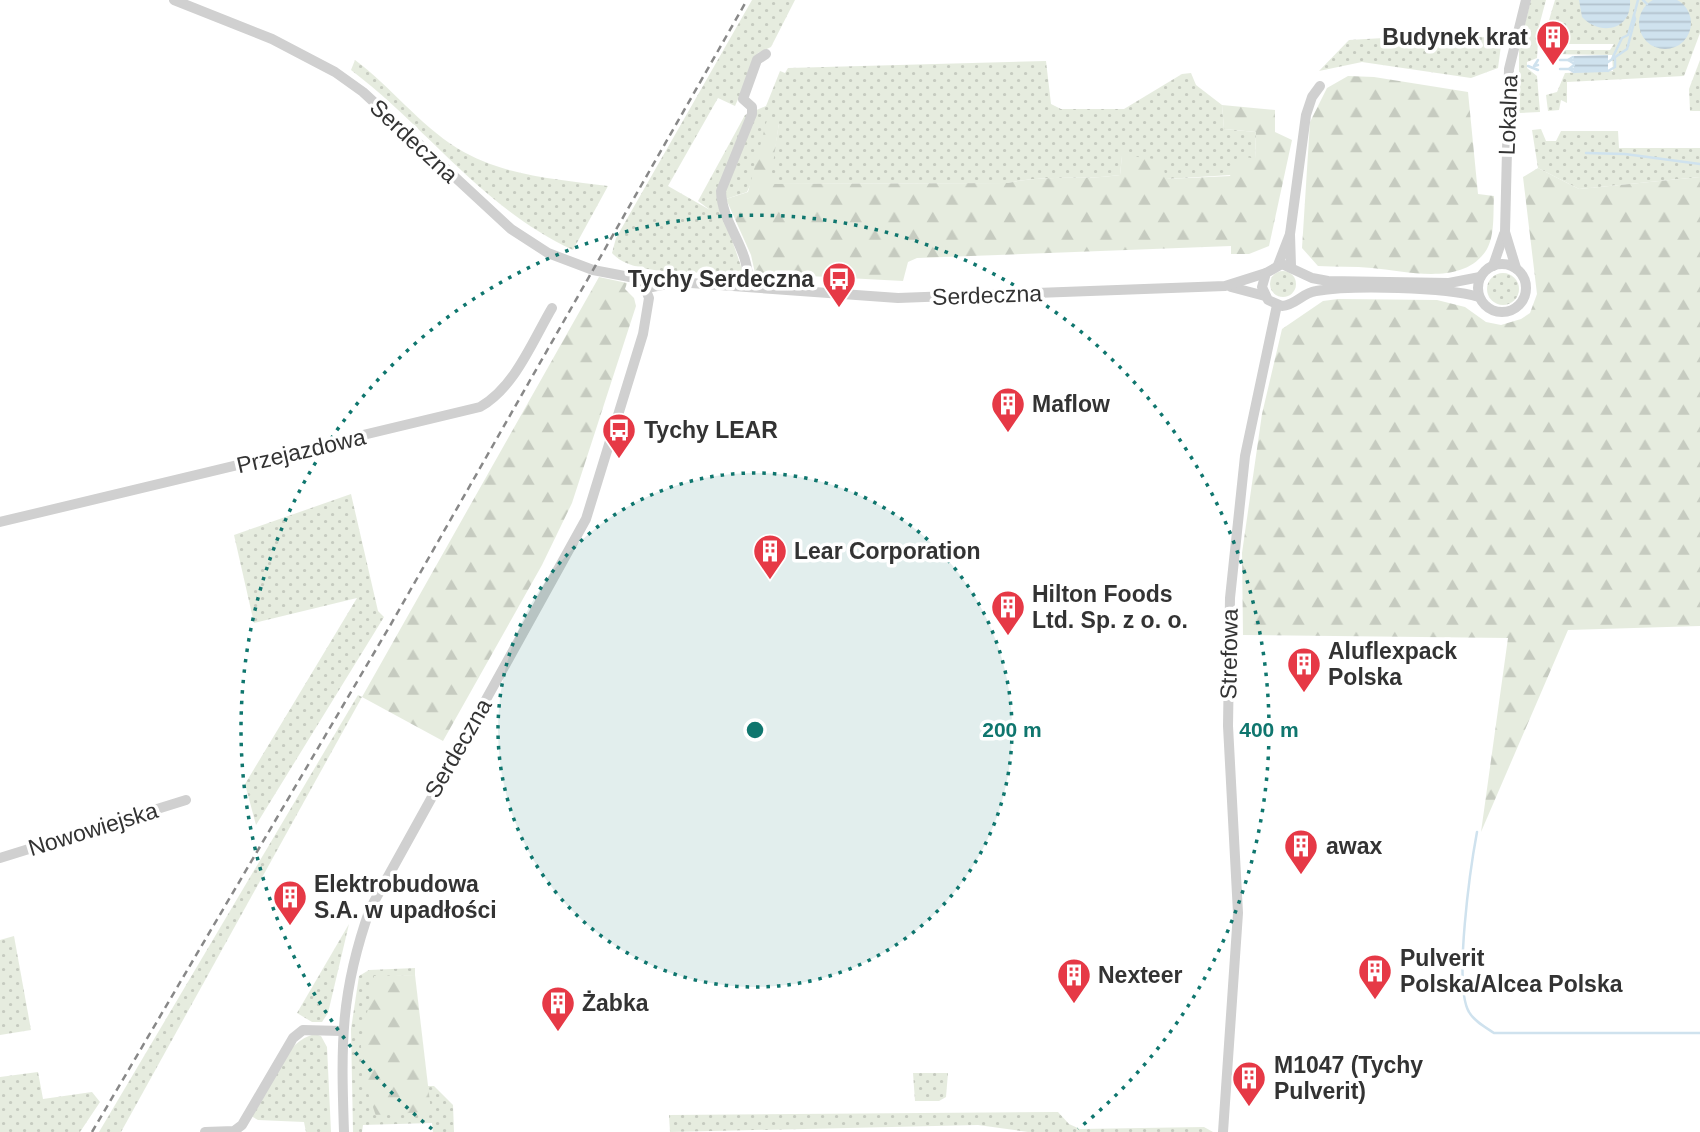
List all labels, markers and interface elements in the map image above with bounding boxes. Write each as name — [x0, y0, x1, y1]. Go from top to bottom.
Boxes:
building icon: Budynek krat — [1534, 18, 1572, 67]
place label: Budynek krat — [1382, 24, 1528, 50]
street label: Lokalna — [1494, 74, 1522, 156]
street label: Serdeczna — [365, 94, 463, 188]
bus stop icon: Tychy Serdeczna — [820, 260, 858, 309]
place label: Tychy Serdeczna — [628, 266, 814, 292]
street label: Serdeczna — [932, 280, 1043, 310]
building icon: Maflow — [989, 385, 1027, 434]
place label: Maflow — [1032, 391, 1110, 417]
bus stop icon: Tychy LEAR — [600, 411, 638, 460]
place label: Tychy LEAR — [644, 417, 778, 443]
street label: Przejazdowa — [234, 423, 368, 478]
building icon: Lear Corporation — [751, 532, 789, 581]
place label: Lear Corporation — [794, 538, 981, 564]
place label: Hilton Foods Ltd. Sp. z o. o. — [1032, 581, 1188, 633]
building icon: Hilton Foods Ltd. Sp. z o. o. — [989, 588, 1027, 637]
street label: Strefowa — [1215, 608, 1243, 700]
place label: Aluflexpack Polska — [1328, 638, 1457, 690]
building icon: Aluflexpack Polska — [1285, 645, 1323, 694]
street label: Serdeczna — [419, 694, 497, 802]
centre of rings — [743, 718, 767, 742]
text: 200 m — [982, 718, 1042, 741]
text: 400 m — [1239, 718, 1299, 741]
street label: Nowowiejska — [25, 797, 161, 861]
building icon: awax — [1282, 827, 1320, 876]
place label: awax — [1326, 833, 1382, 859]
place label: Elektrobudowa S.A. w upadłości — [314, 871, 497, 923]
building icon: Elektrobudowa S.A. w upadłości — [271, 878, 309, 927]
place label: Pulverit Polska/Alcea Polska — [1400, 945, 1623, 997]
building icon: Pulverit Polska/Alcea Polska — [1356, 952, 1394, 1001]
building icon: Nexteer — [1055, 956, 1093, 1005]
place label: Nexteer — [1098, 962, 1182, 988]
building icon: Żabka — [539, 984, 577, 1033]
place label: Żabka — [582, 990, 649, 1016]
place label: M1047 (Tychy Pulverit) — [1274, 1052, 1423, 1104]
building icon: M1047 (Tychy Pulverit) — [1230, 1059, 1268, 1108]

